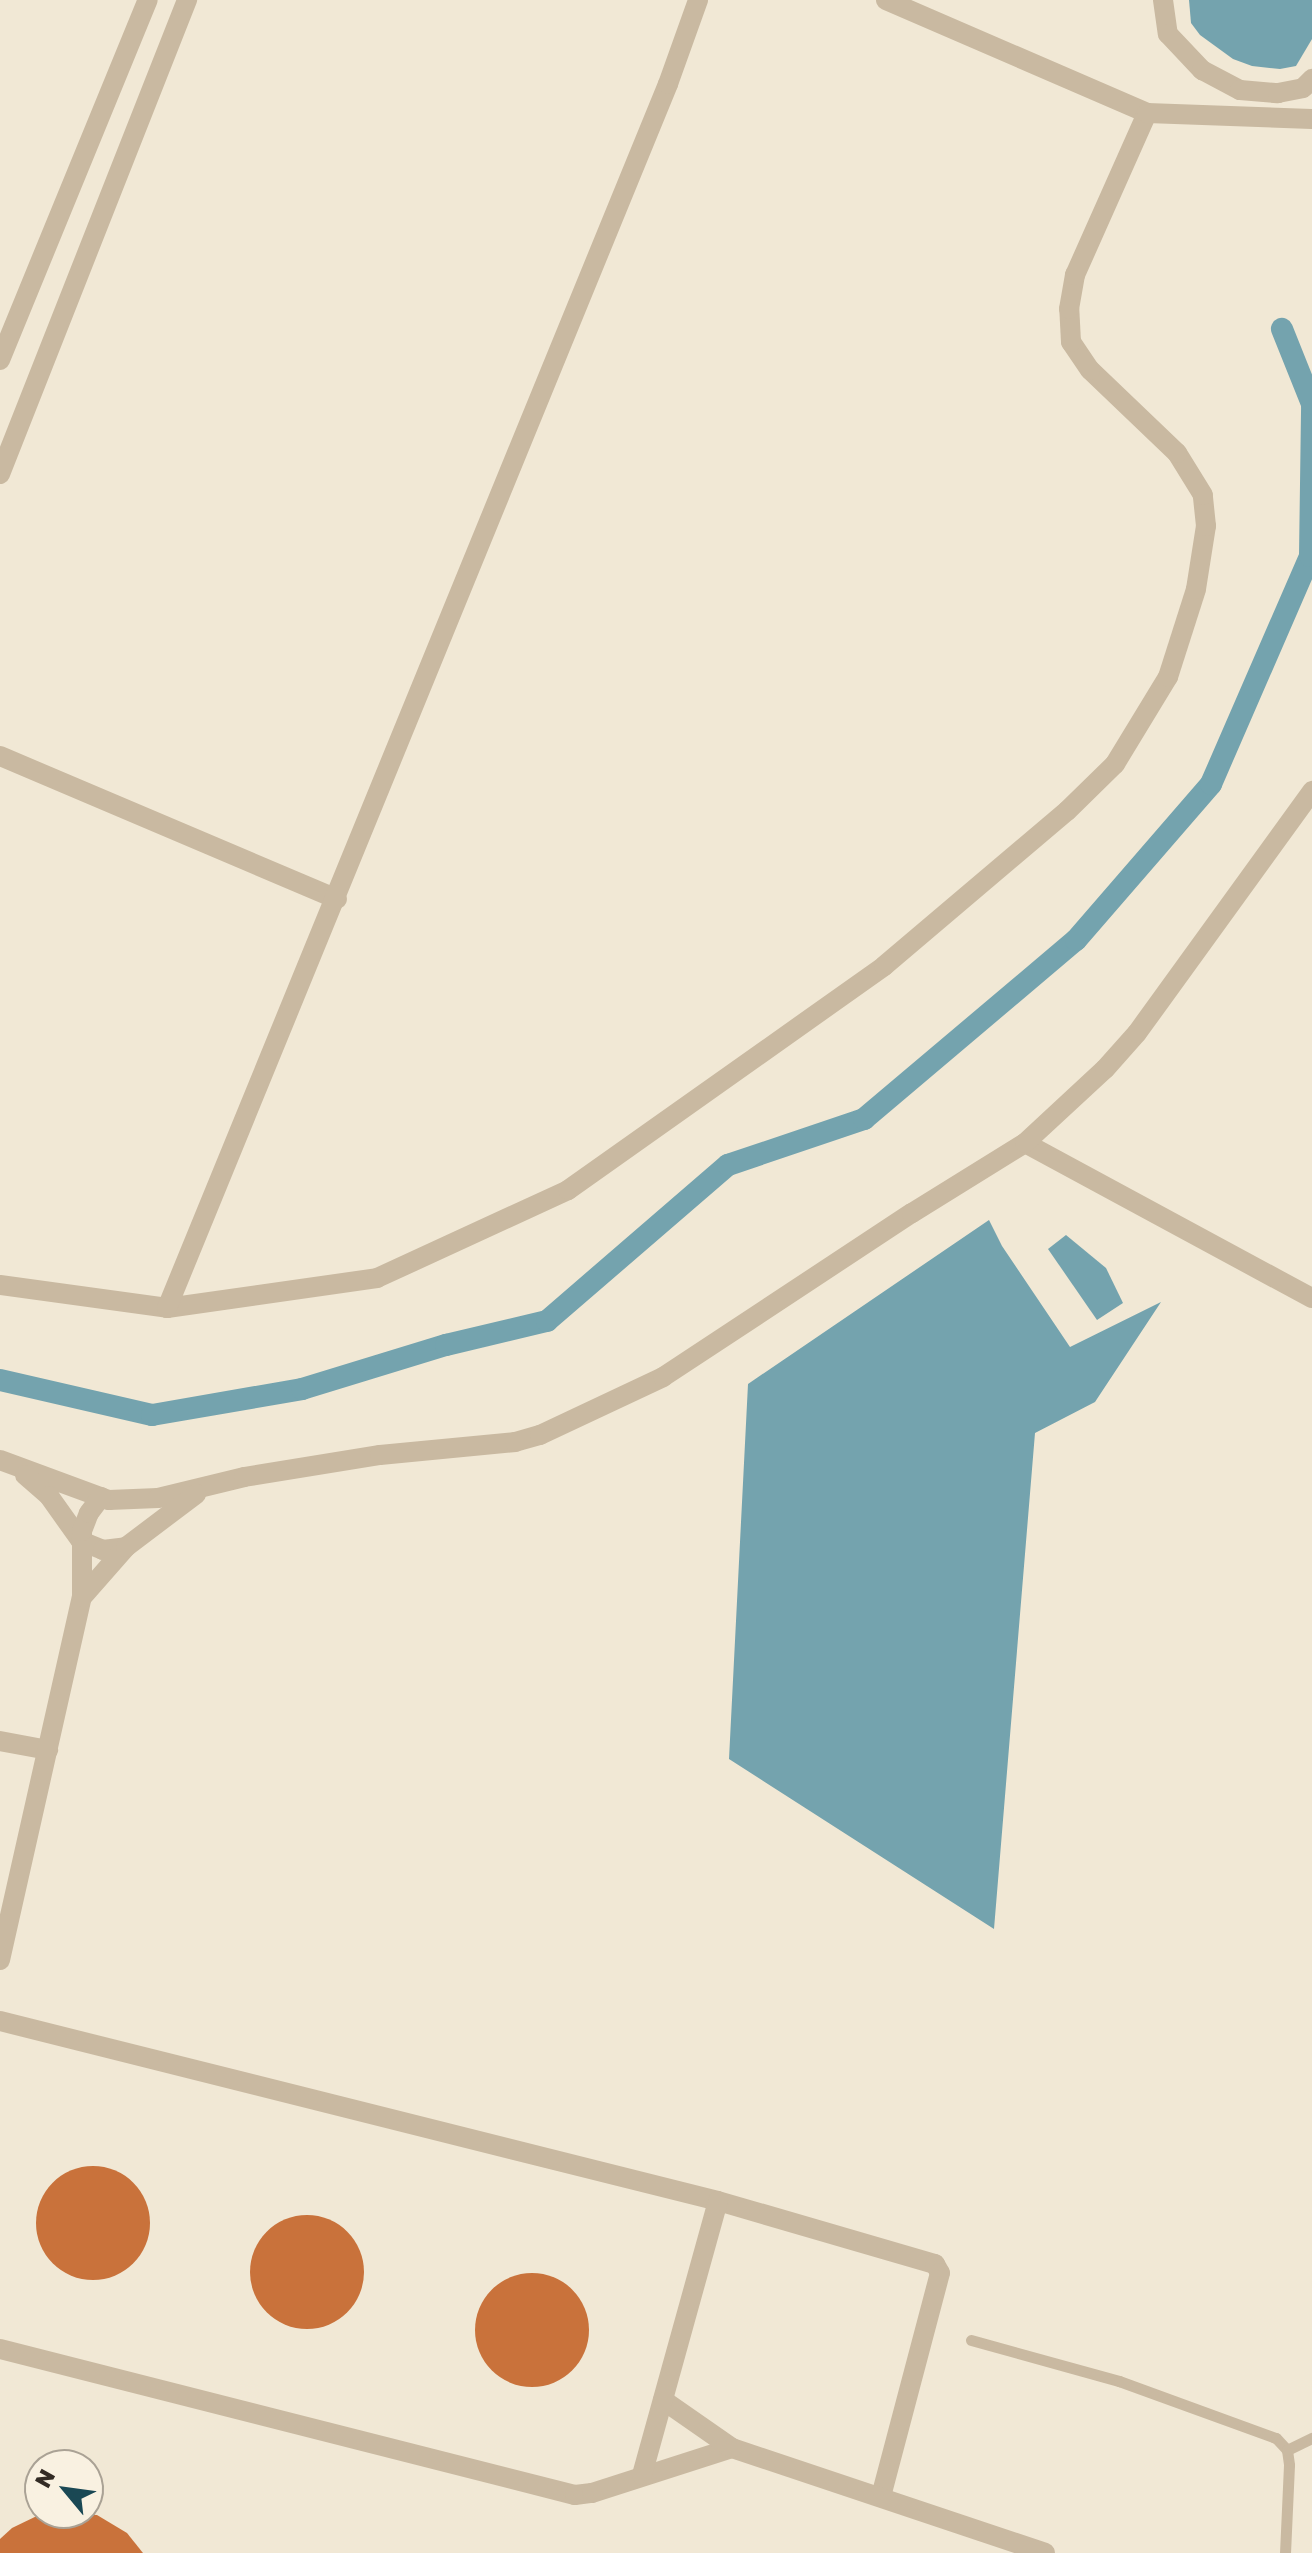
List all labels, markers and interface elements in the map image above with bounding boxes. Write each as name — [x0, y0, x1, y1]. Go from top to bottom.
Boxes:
north arrow — [24, 2449, 104, 2529]
text: N — [28, 2464, 60, 2492]

